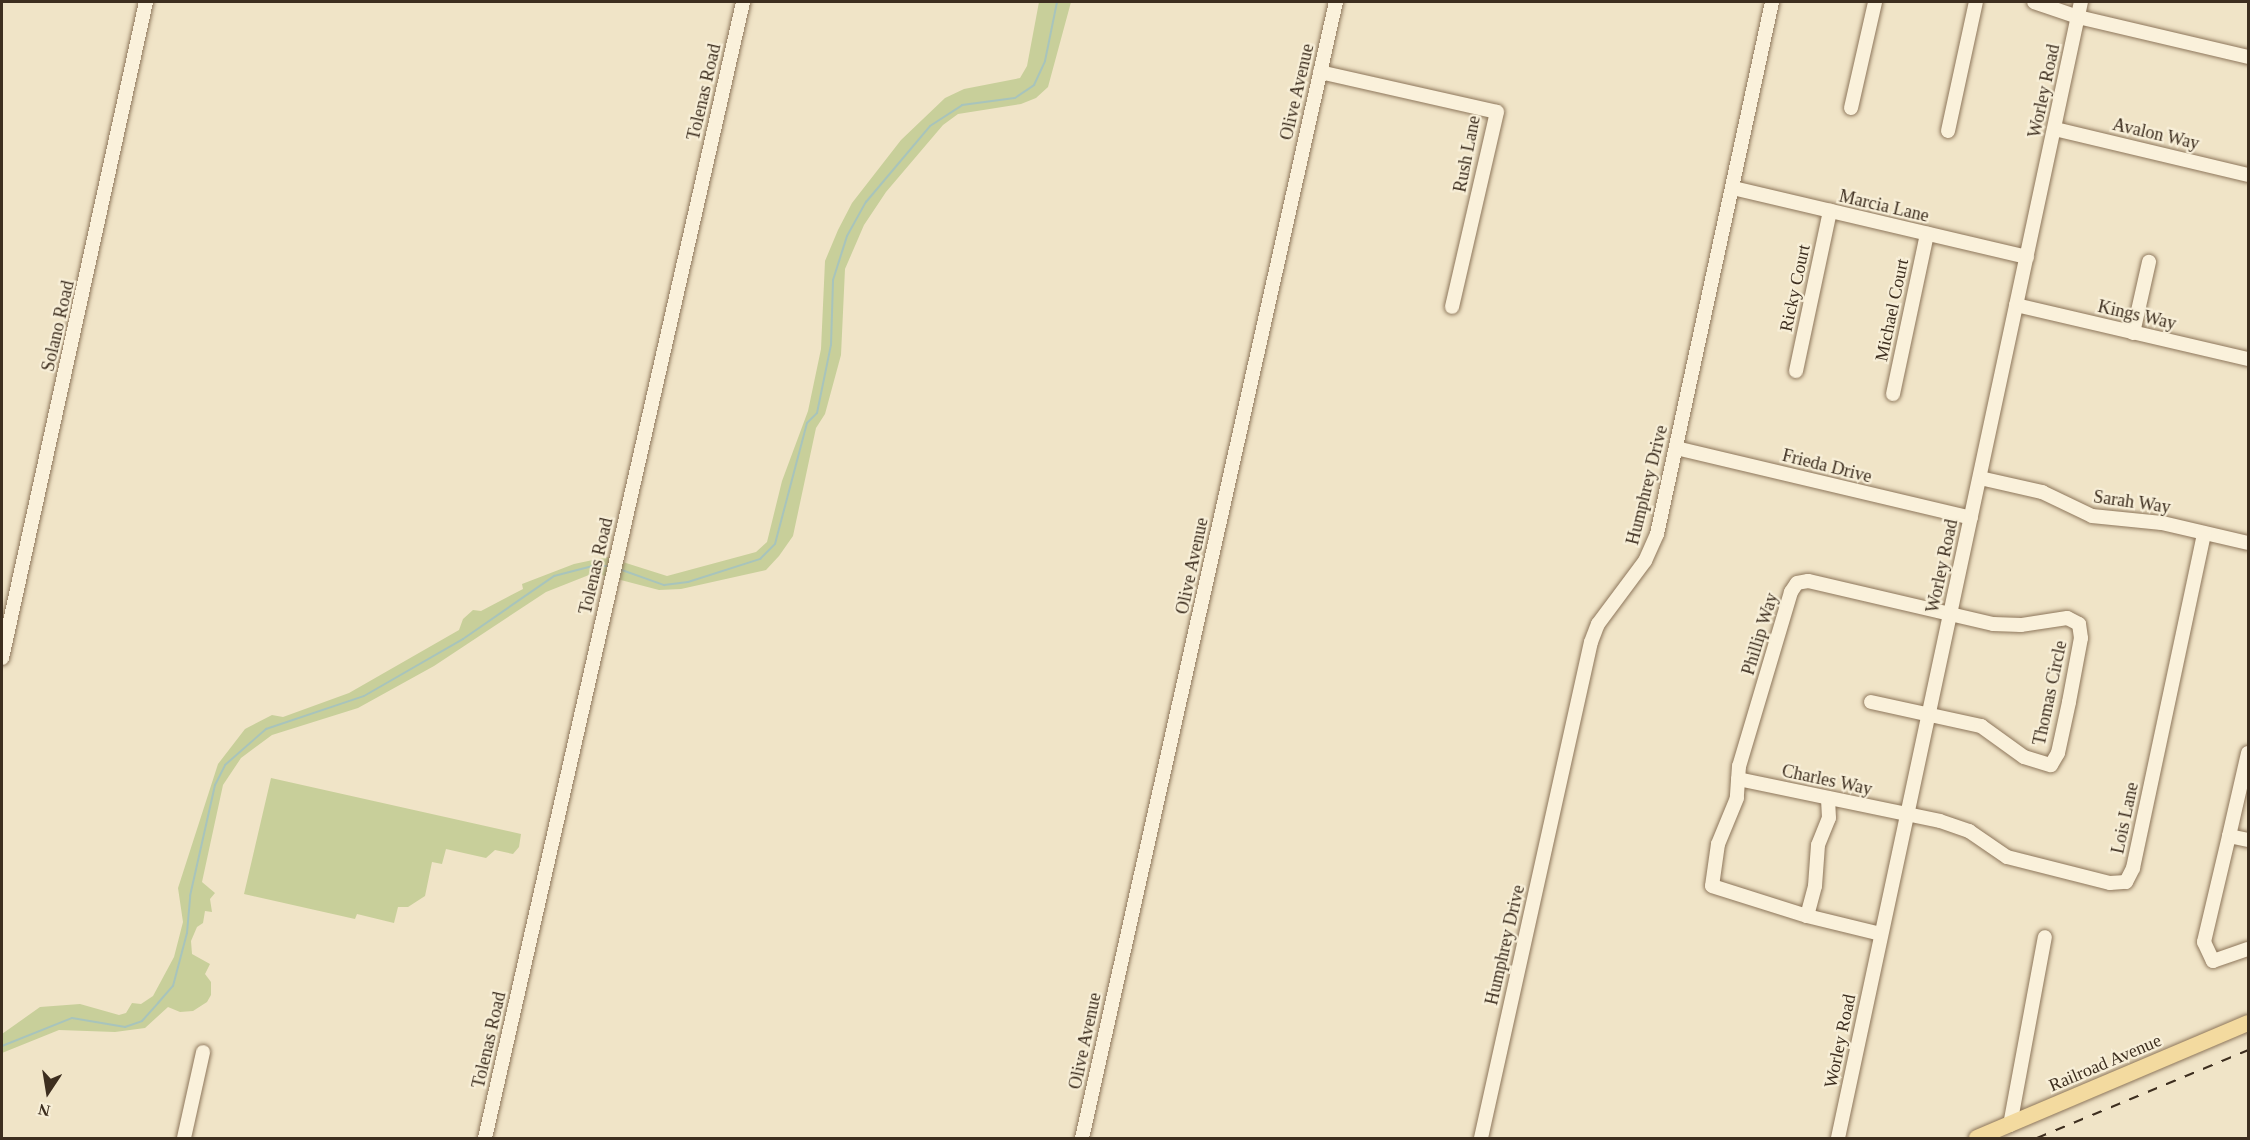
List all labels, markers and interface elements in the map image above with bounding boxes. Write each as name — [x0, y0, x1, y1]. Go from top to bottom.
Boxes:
street label: Olive Avenue — [1275, 41, 1319, 143]
street label: Tolenas Road — [682, 42, 726, 142]
street label: Worley Road — [2024, 42, 2064, 140]
street label: Rush Lane — [1449, 114, 1485, 194]
street label: Avalon Way — [2110, 114, 2202, 154]
street label: Marcia Lane — [1837, 185, 1931, 227]
street label: Ricky Court — [1775, 242, 1815, 334]
street label: Michael Court — [1871, 257, 1913, 363]
street label: Solano Road — [37, 279, 79, 373]
street label: Kings Way — [2096, 295, 2178, 335]
street label: Humphrey Drive — [1622, 423, 1672, 547]
street label: Frieda Drive — [1780, 444, 1874, 488]
street label: Sarah Way — [2092, 486, 2172, 518]
street label: Olive Avenue — [1171, 515, 1213, 617]
street label: Tolenas Road — [574, 516, 618, 616]
street label: Worley Road — [1922, 517, 1962, 615]
street label: Phillip Way — [1737, 590, 1783, 678]
street label: Thomas Circle — [2028, 639, 2072, 747]
street label: Charles Way — [1780, 760, 1874, 800]
street label: Lois Lane — [2107, 780, 2143, 856]
street label: Humphrey Drive — [1481, 883, 1529, 1007]
street label: Tolenas Road — [467, 990, 511, 1090]
street label: Olive Avenue — [1064, 990, 1106, 1092]
street label: Worley Road — [1820, 992, 1860, 1090]
street label: Railroad Avenue — [2045, 1029, 2165, 1097]
north arrow — [18, 1062, 78, 1122]
text: N — [37, 1101, 52, 1120]

